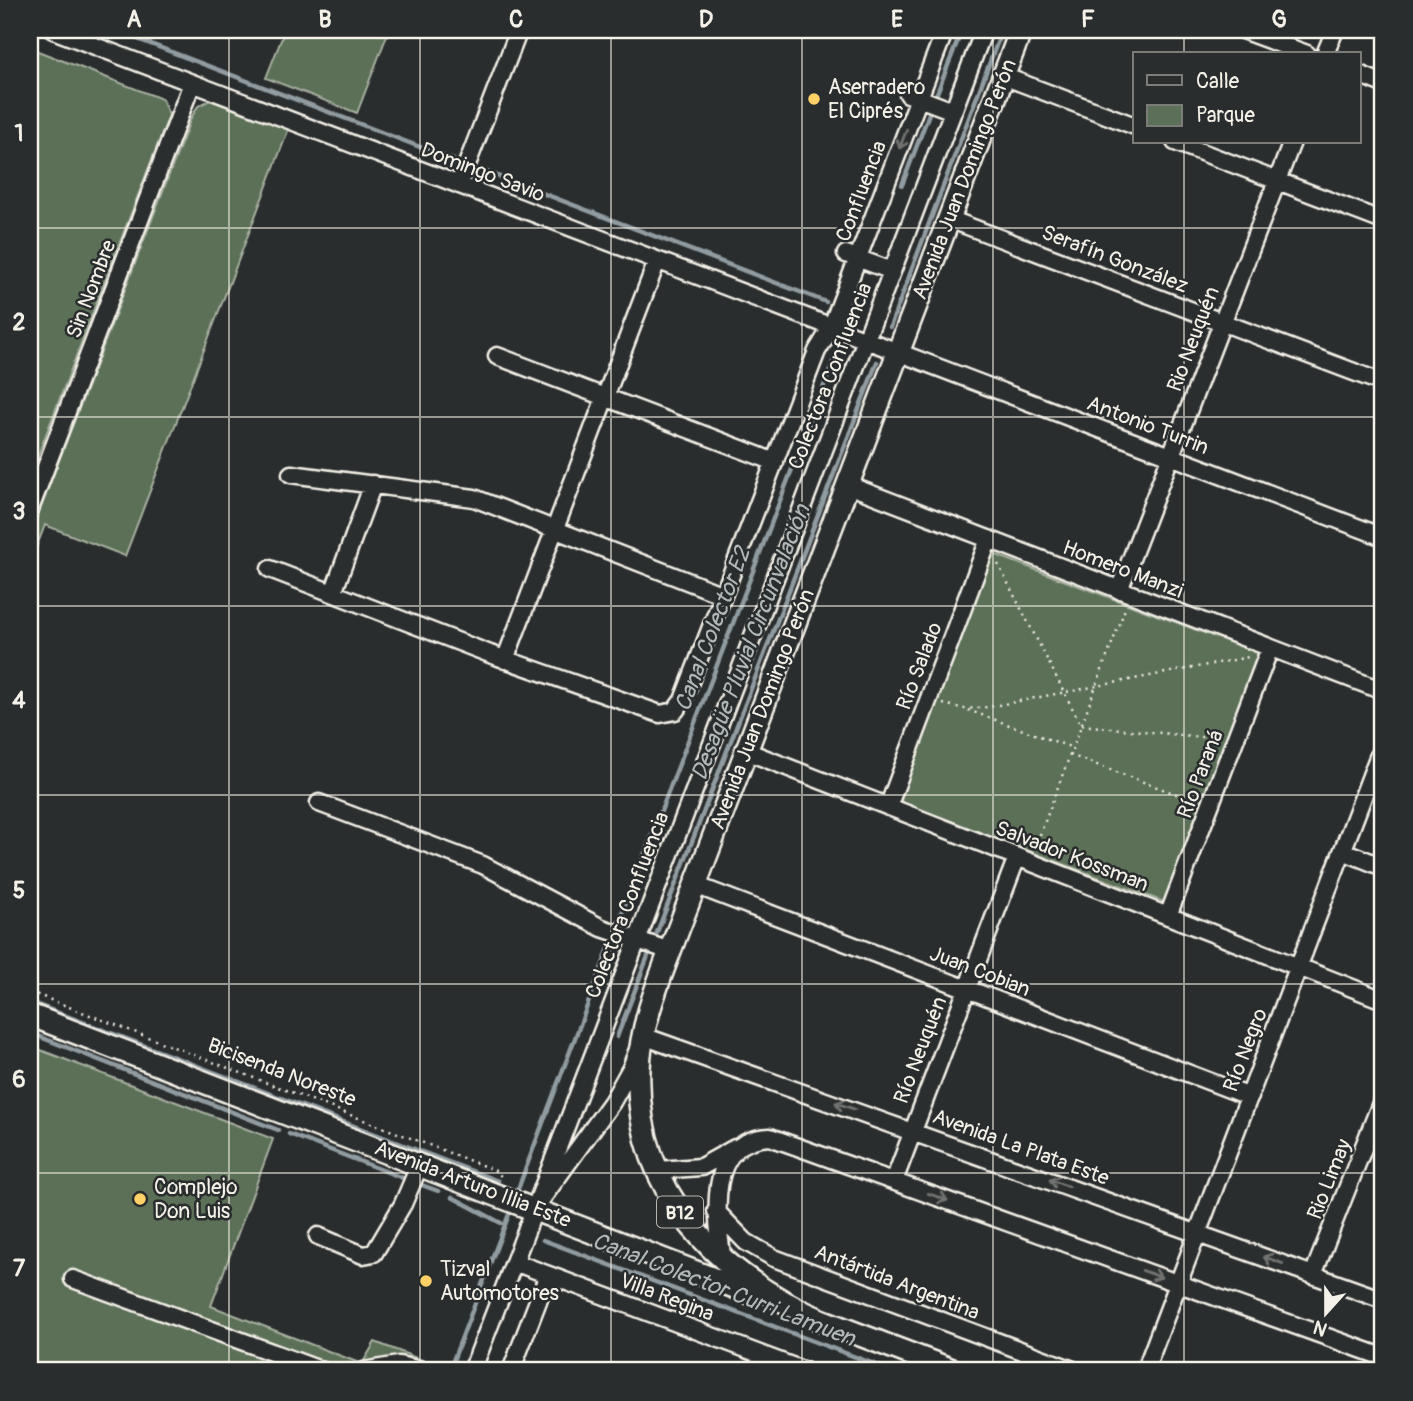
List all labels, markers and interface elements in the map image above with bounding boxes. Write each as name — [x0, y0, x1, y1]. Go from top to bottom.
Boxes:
text: A — [127, 5, 142, 34]
text: B — [318, 5, 332, 34]
text: C — [509, 5, 523, 34]
text: D — [699, 5, 713, 34]
text: E — [891, 5, 903, 34]
text: F — [1081, 5, 1095, 34]
text: G — [1271, 5, 1287, 34]
legend — [1133, 52, 1360, 144]
street label: Avenida Juan Domingo Perón — [906, 55, 1023, 303]
text: Calle — [1196, 68, 1240, 95]
place label: Aserradero El Ciprés — [828, 74, 925, 125]
marker: Aserradero El Ciprés — [806, 91, 822, 107]
text: Parque — [1196, 102, 1255, 129]
text: 1 — [15, 119, 24, 148]
one-way arrow — [896, 128, 909, 150]
street label: Domingo Savio — [417, 136, 549, 208]
street label: Confluencia — [830, 137, 893, 245]
street label: Serafín González — [1038, 219, 1192, 300]
street label: Sin Nombre — [60, 235, 123, 342]
street label: Colectora Confluencia — [782, 279, 879, 473]
street label: Rio Neuquén — [1161, 283, 1226, 396]
text: 2 — [13, 308, 26, 337]
street label: Antonio Turrin — [1083, 390, 1213, 461]
text: 3 — [13, 497, 25, 526]
water label: Desagüe Pluvial Circunvalación — [684, 499, 817, 784]
street label: Homero Manzi — [1059, 534, 1187, 605]
water label: Canal Colector E2 — [668, 541, 758, 715]
street label: Avenida Juan Domingo Perón — [704, 585, 821, 833]
street label: Río Salado — [890, 618, 949, 714]
text: 4 — [12, 686, 26, 715]
street label: Río Paraná — [1171, 726, 1230, 822]
street label: Colectora Confluencia — [579, 808, 676, 1002]
street label: Salvador Kossman — [991, 815, 1152, 898]
text: 5 — [13, 876, 25, 905]
street label: Juan Cobian — [926, 940, 1034, 1003]
street label: Río Neuquén — [888, 993, 953, 1108]
street label: Río Negro — [1217, 1005, 1274, 1096]
street label: Bicisenda Noreste — [204, 1032, 361, 1113]
text: 6 — [12, 1065, 26, 1094]
one-way arrow — [834, 1099, 856, 1111]
street label: Avenida La Plata Este — [929, 1103, 1113, 1192]
street label: Avenida Arturo Illia Este — [371, 1135, 575, 1235]
street label: Rio Limay — [1301, 1135, 1358, 1223]
place label: Complejo Don Luis — [154, 1174, 238, 1225]
one-way arrow — [1048, 1176, 1070, 1188]
marker: Complejo Don Luis — [132, 1191, 148, 1207]
one-way arrow — [927, 1191, 949, 1204]
road number: B12 — [657, 1196, 703, 1228]
water label: Canal Colector Curri Lamuen — [588, 1226, 860, 1353]
street label: Antártida Argentina — [810, 1239, 983, 1326]
one-way arrow — [1262, 1253, 1284, 1265]
text: 7 — [13, 1254, 26, 1283]
place label: Tizval Automotores — [440, 1256, 560, 1307]
street label: Villa Regina — [616, 1267, 718, 1328]
one-way arrow — [1141, 1268, 1163, 1281]
marker: Tizval Automotores — [418, 1273, 434, 1289]
north arrow — [1290, 1278, 1360, 1348]
text: N — [1310, 1314, 1331, 1341]

